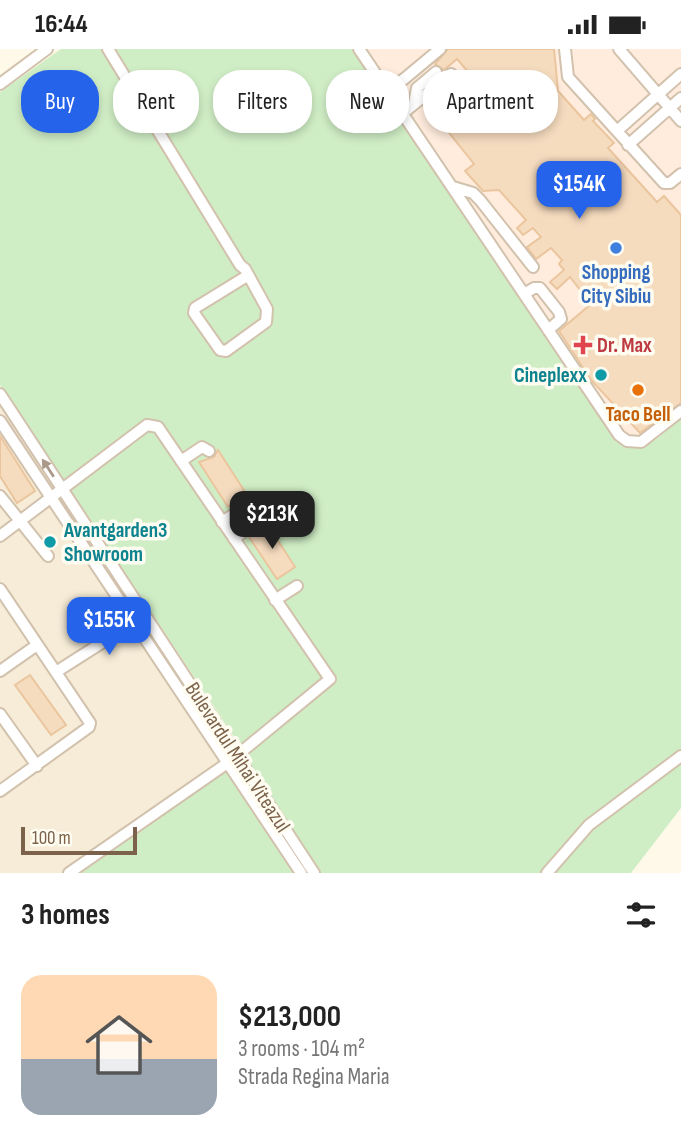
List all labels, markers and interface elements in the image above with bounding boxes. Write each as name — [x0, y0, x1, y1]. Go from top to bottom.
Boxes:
text: 16:44 — [35, 9, 88, 40]
chip: Buy — [21, 70, 99, 133]
chip: Rent — [113, 70, 199, 133]
chip: Filters — [213, 70, 312, 133]
chip: New — [326, 70, 409, 133]
chip: Apartment — [423, 70, 558, 133]
pin: $154K — [530, 162, 628, 221]
text: $154K — [553, 170, 606, 198]
marker: Shopping City Sibiu — [608, 240, 624, 256]
place label: Shopping City Sibiu — [581, 260, 651, 309]
place label: Dr. Max — [597, 333, 652, 358]
marker: Dr. Max — [575, 337, 591, 353]
place label: Cineplexx — [514, 363, 587, 388]
marker: Cineplexx — [593, 367, 609, 383]
marker: Taco Bell — [630, 382, 646, 398]
place label: Taco Bell — [605, 402, 671, 427]
one-way arrow — [42, 458, 55, 477]
pin: $213K — [223, 491, 321, 551]
text: $213K — [246, 500, 298, 528]
place label: Avantgarden3 Showroom — [63, 518, 167, 567]
marker: Avantgarden3 Showroom — [42, 534, 58, 550]
pin: $155K — [60, 597, 158, 657]
text: $155K — [83, 606, 135, 634]
street label: Bulevardul Mihai Viteazul — [180, 678, 295, 837]
scale bar — [21, 824, 136, 856]
text: 100 m — [32, 827, 71, 850]
icon: filters — [622, 896, 660, 934]
text: 3 homes — [21, 897, 110, 933]
text: $213,000 — [238, 999, 341, 1035]
icon: home — [77, 1003, 161, 1087]
text: 3 rooms · 104 m² — [238, 1035, 365, 1063]
text: Strada Regina Maria — [238, 1063, 390, 1091]

